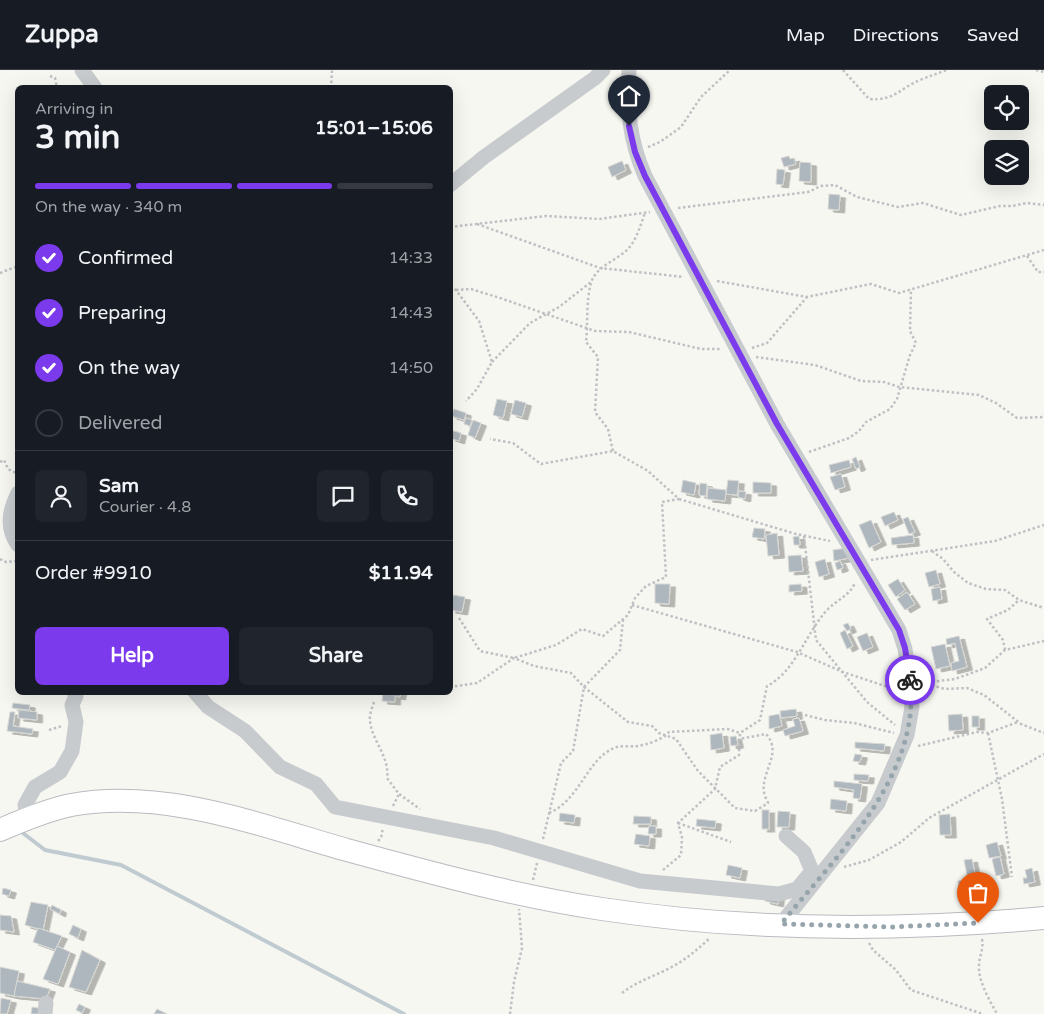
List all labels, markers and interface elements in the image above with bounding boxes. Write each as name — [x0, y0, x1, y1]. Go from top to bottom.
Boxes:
text: Zuppa — [25, 20, 99, 49]
text: Map — [786, 24, 825, 46]
text: Directions — [853, 24, 939, 46]
text: Saved — [967, 24, 1019, 46]
pin — [608, 75, 650, 126]
icon: home — [615, 82, 643, 110]
map controls — [984, 85, 1029, 185]
button: locate — [984, 85, 1029, 130]
text: Arriving in — [35, 99, 113, 119]
text: 15:01–15:06 — [315, 117, 433, 139]
text: 3 min — [35, 119, 120, 157]
button: layers — [984, 140, 1029, 185]
text: On the way · 340 m — [35, 197, 182, 217]
icon: check — [35, 244, 63, 272]
text: Confirmed — [78, 247, 173, 269]
text: 14:33 — [389, 248, 433, 268]
icon: check — [35, 299, 63, 327]
text: Preparing — [78, 302, 167, 324]
text: 14:43 — [389, 303, 433, 323]
icon: check — [35, 354, 63, 382]
text: On the way — [78, 357, 180, 379]
text: 14:50 — [389, 358, 433, 378]
text: Delivered — [78, 412, 163, 434]
button: person — [35, 470, 87, 522]
button: chat — [317, 470, 369, 522]
button: phone — [381, 470, 433, 522]
text: Sam — [99, 475, 139, 497]
text: Courier · 4.8 — [99, 497, 191, 517]
text: Order #9910 — [35, 562, 152, 584]
text: $11.94 — [369, 562, 433, 584]
button: Help — [35, 627, 229, 685]
button: Share — [239, 627, 433, 685]
courier — [885, 655, 935, 705]
icon: bike — [896, 666, 924, 694]
pin — [957, 872, 999, 923]
icon: bag — [964, 879, 992, 907]

